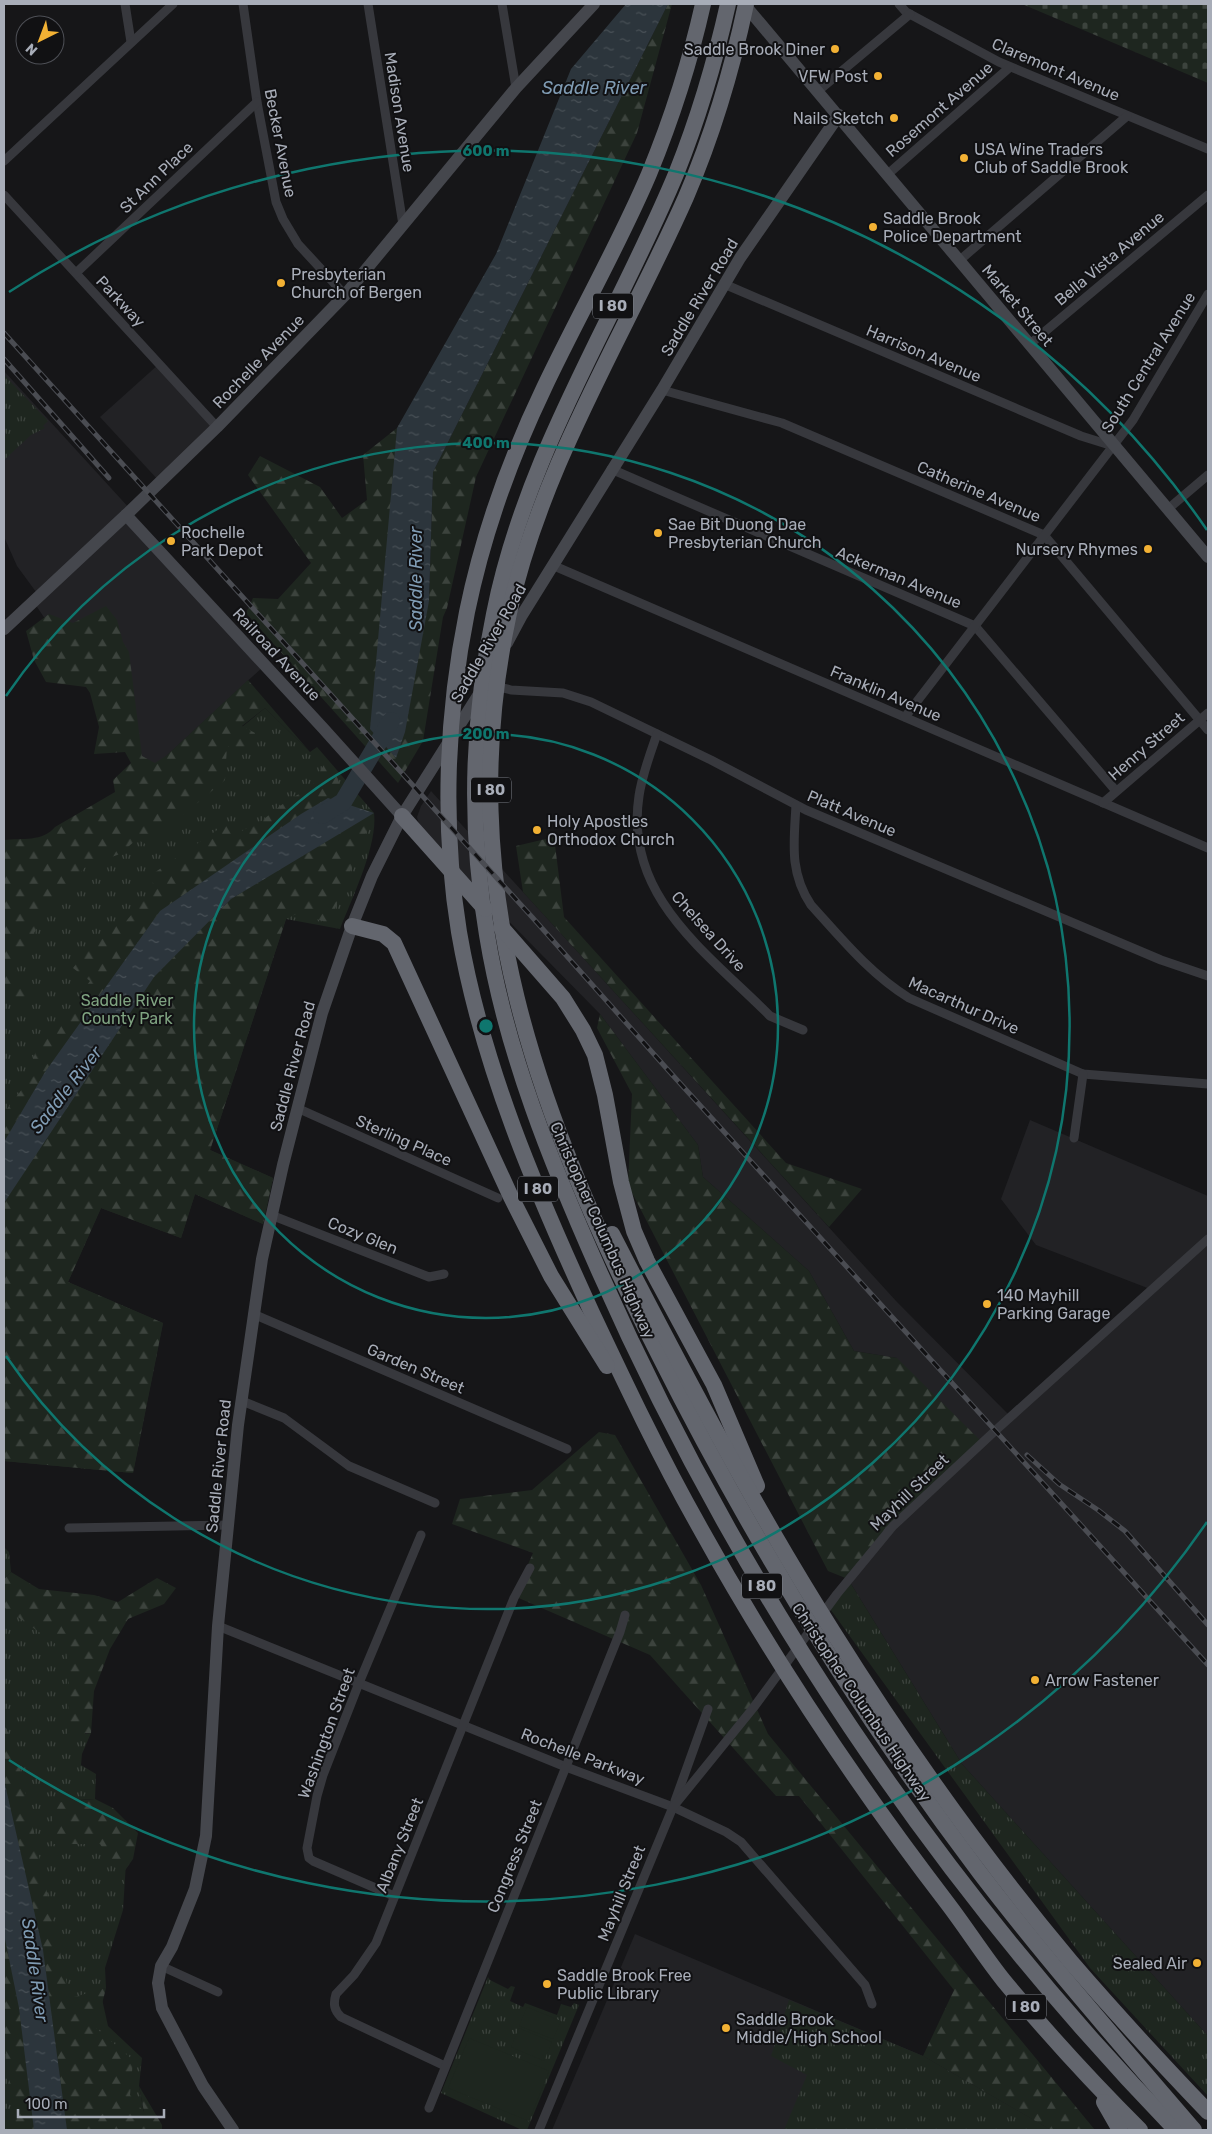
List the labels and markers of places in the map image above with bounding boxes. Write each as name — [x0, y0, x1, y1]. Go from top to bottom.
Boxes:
place label: Saddle Brook Diner — [684, 40, 825, 59]
marker: Saddle Brook Diner — [829, 43, 841, 55]
place label: VFW Post — [798, 67, 868, 86]
marker: VFW Post — [872, 70, 884, 82]
place label: Nails Sketch — [793, 109, 884, 128]
marker: Nails Sketch — [888, 112, 900, 124]
place label: USA Wine Traders Club of Saddle Brook — [974, 140, 1129, 177]
marker: USA Wine Traders Club of Saddle Brook — [958, 152, 970, 164]
place label: Saddle Brook Police Department — [883, 209, 1022, 246]
marker: Saddle Brook Police Department — [867, 221, 879, 233]
place label: Presbyterian Church of Bergen — [291, 265, 422, 302]
marker: Presbyterian Church of Bergen — [275, 277, 287, 289]
place label: Sae Bit Duong Dae Presbyterian Church — [668, 515, 822, 552]
place label: Rochelle Park Depot — [181, 523, 263, 560]
marker: Sae Bit Duong Dae Presbyterian Church — [652, 527, 664, 539]
marker: Rochelle Park Depot — [165, 535, 177, 547]
place label: Nursery Rhymes — [1015, 540, 1138, 559]
marker: Nursery Rhymes — [1142, 543, 1154, 555]
place label: Holy Apostles Orthodox Church — [547, 812, 675, 849]
marker: Holy Apostles Orthodox Church — [531, 824, 543, 836]
centre of rings — [477, 1017, 495, 1035]
place label: 140 Mayhill Parking Garage — [997, 1286, 1110, 1323]
marker: 140 Mayhill Parking Garage — [981, 1298, 993, 1310]
place label: Arrow Fastener — [1045, 1671, 1159, 1690]
marker: Arrow Fastener — [1029, 1674, 1041, 1686]
place label: Sealed Air — [1113, 1954, 1187, 1973]
marker: Sealed Air — [1191, 1957, 1203, 1969]
place label: Saddle Brook Free Public Library — [557, 1966, 692, 2003]
marker: Saddle Brook Free Public Library — [541, 1978, 553, 1990]
place label: Saddle Brook Middle/High School — [736, 2010, 882, 2047]
marker: Saddle Brook Middle/High School — [720, 2022, 732, 2034]

